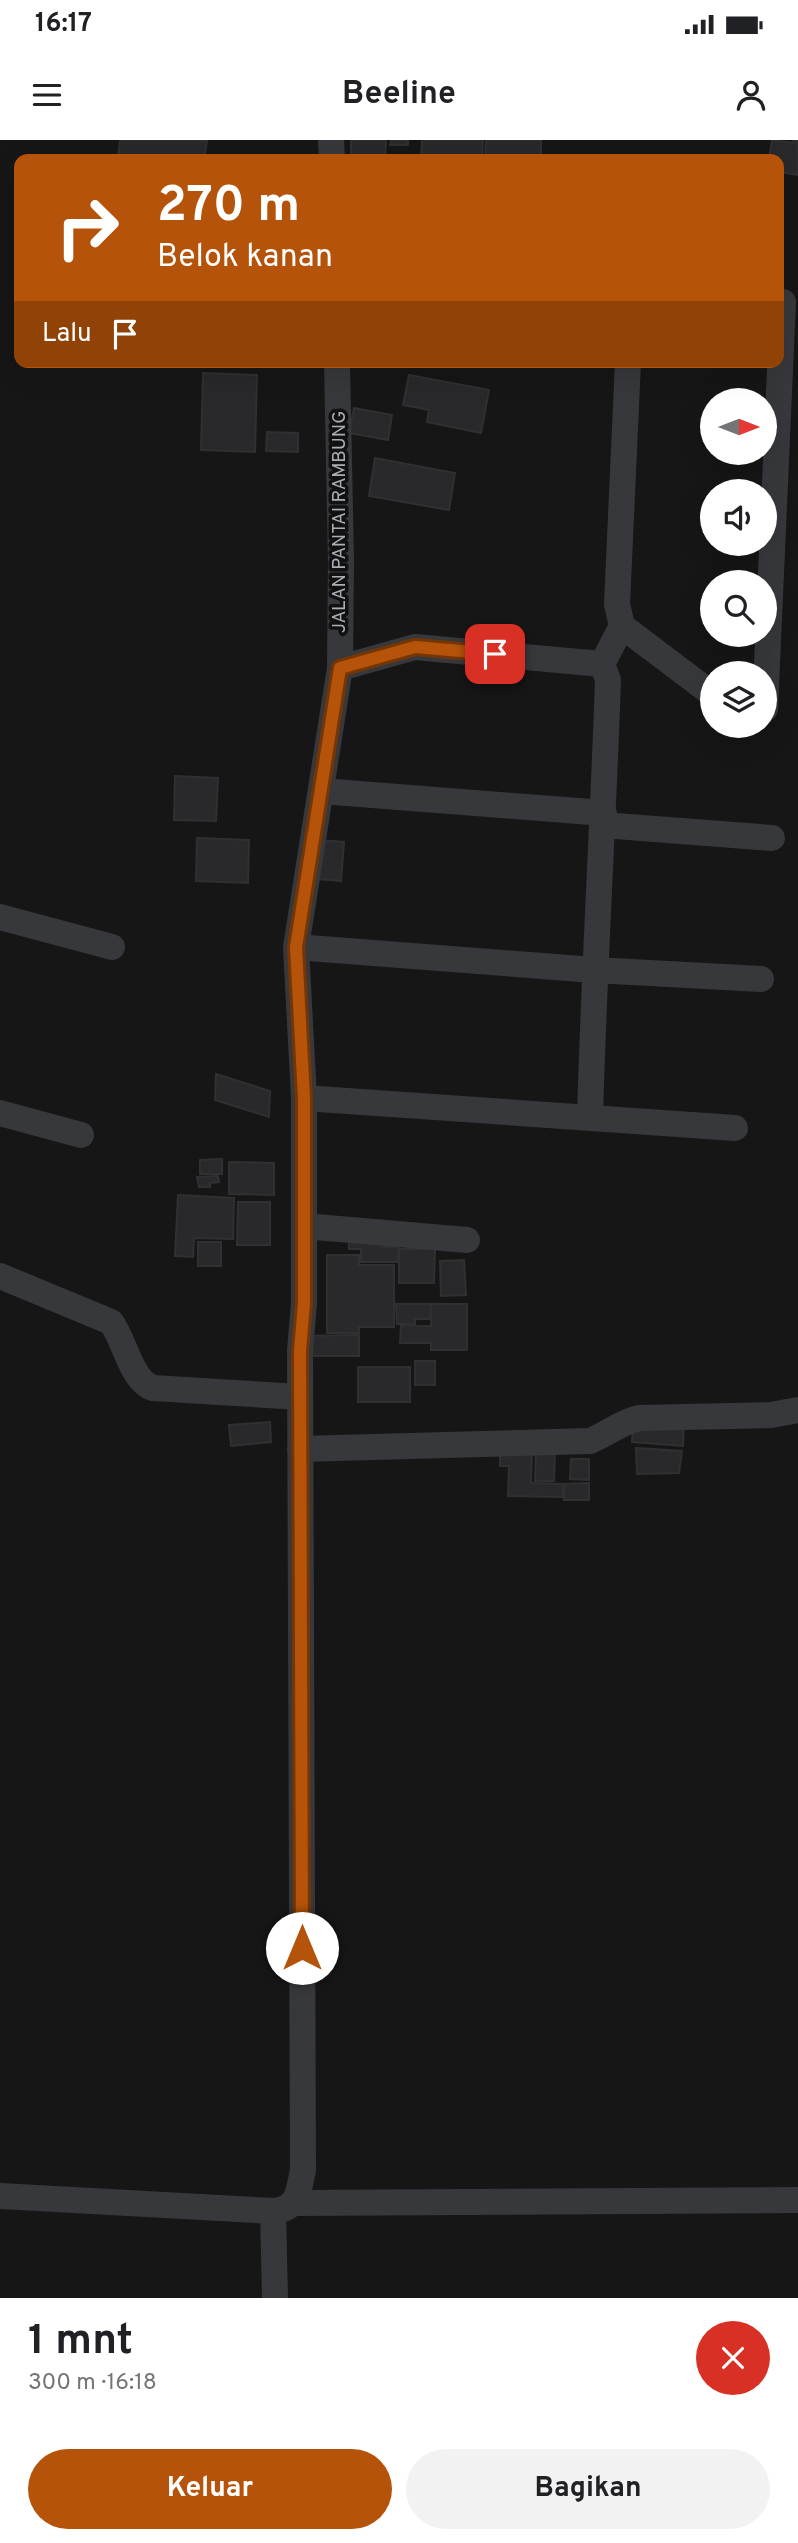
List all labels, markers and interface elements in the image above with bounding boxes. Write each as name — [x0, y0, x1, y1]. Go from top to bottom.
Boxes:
text: 16:17 — [35, 8, 92, 41]
text: Beeline — [342, 75, 456, 115]
icon: menu — [28, 76, 66, 114]
icon: person — [732, 76, 770, 114]
text: 270 m — [157, 177, 300, 239]
icon: right — [42, 182, 133, 273]
text: Belok kanan — [157, 238, 333, 278]
icon: arrive — [106, 315, 144, 353]
text: Lalu — [42, 318, 92, 351]
north arrow — [700, 388, 777, 466]
map controls — [700, 388, 777, 738]
street label: JALAN PANTAI RAMBUNG — [328, 411, 352, 633]
button: sound — [700, 479, 777, 556]
button: search — [700, 570, 777, 647]
pin — [465, 624, 525, 684]
icon: arrive — [476, 635, 514, 673]
button: layers — [700, 661, 777, 738]
position arrow — [265, 1911, 339, 1985]
text: 1 mnt — [28, 2316, 133, 2369]
button: close — [696, 2321, 770, 2395]
text: 300 m · 16:18 — [28, 2369, 157, 2398]
button: Keluar — [28, 2449, 392, 2529]
button: Bagikan — [406, 2449, 770, 2529]

